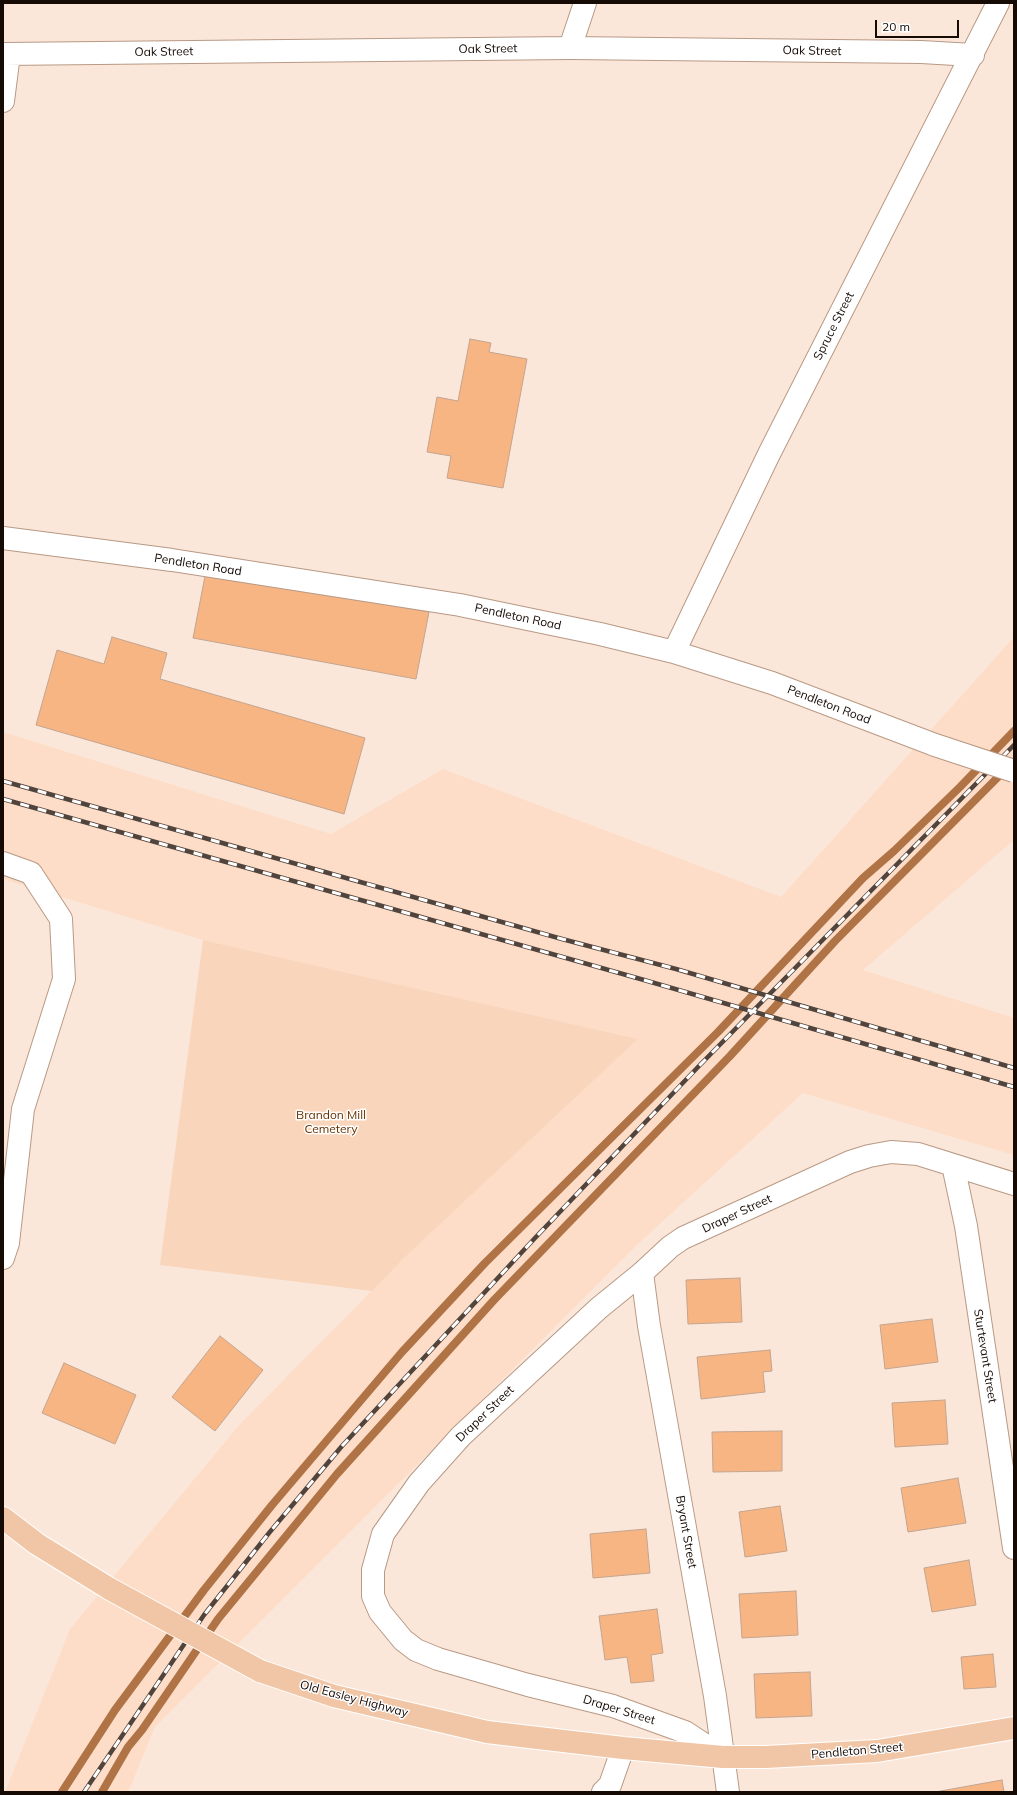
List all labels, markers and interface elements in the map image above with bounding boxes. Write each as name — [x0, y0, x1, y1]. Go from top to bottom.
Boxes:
scale bar — [877, 12, 961, 38]
text: 20 m — [882, 19, 910, 34]
street label: Oak Street — [458, 41, 518, 57]
street label: Oak Street — [782, 43, 842, 59]
street label: Oak Street — [134, 44, 194, 60]
street label: Spruce Street — [811, 289, 857, 363]
street label: Pendleton Road — [153, 551, 243, 579]
street label: Pendleton Road — [473, 601, 563, 633]
street label: Pendleton Road — [785, 682, 873, 728]
park label: Brandon Mill Cemetery — [296, 1108, 366, 1136]
street label: Draper Street — [700, 1192, 774, 1236]
street label: Sturtevant Street — [970, 1308, 1000, 1404]
street label: Draper Street — [453, 1383, 517, 1445]
street label: Bryant Street — [672, 1494, 700, 1570]
street label: Old Easley Highway — [298, 1678, 410, 1720]
street label: Draper Street — [581, 1692, 657, 1728]
street label: Pendleton Street — [811, 1740, 903, 1762]

